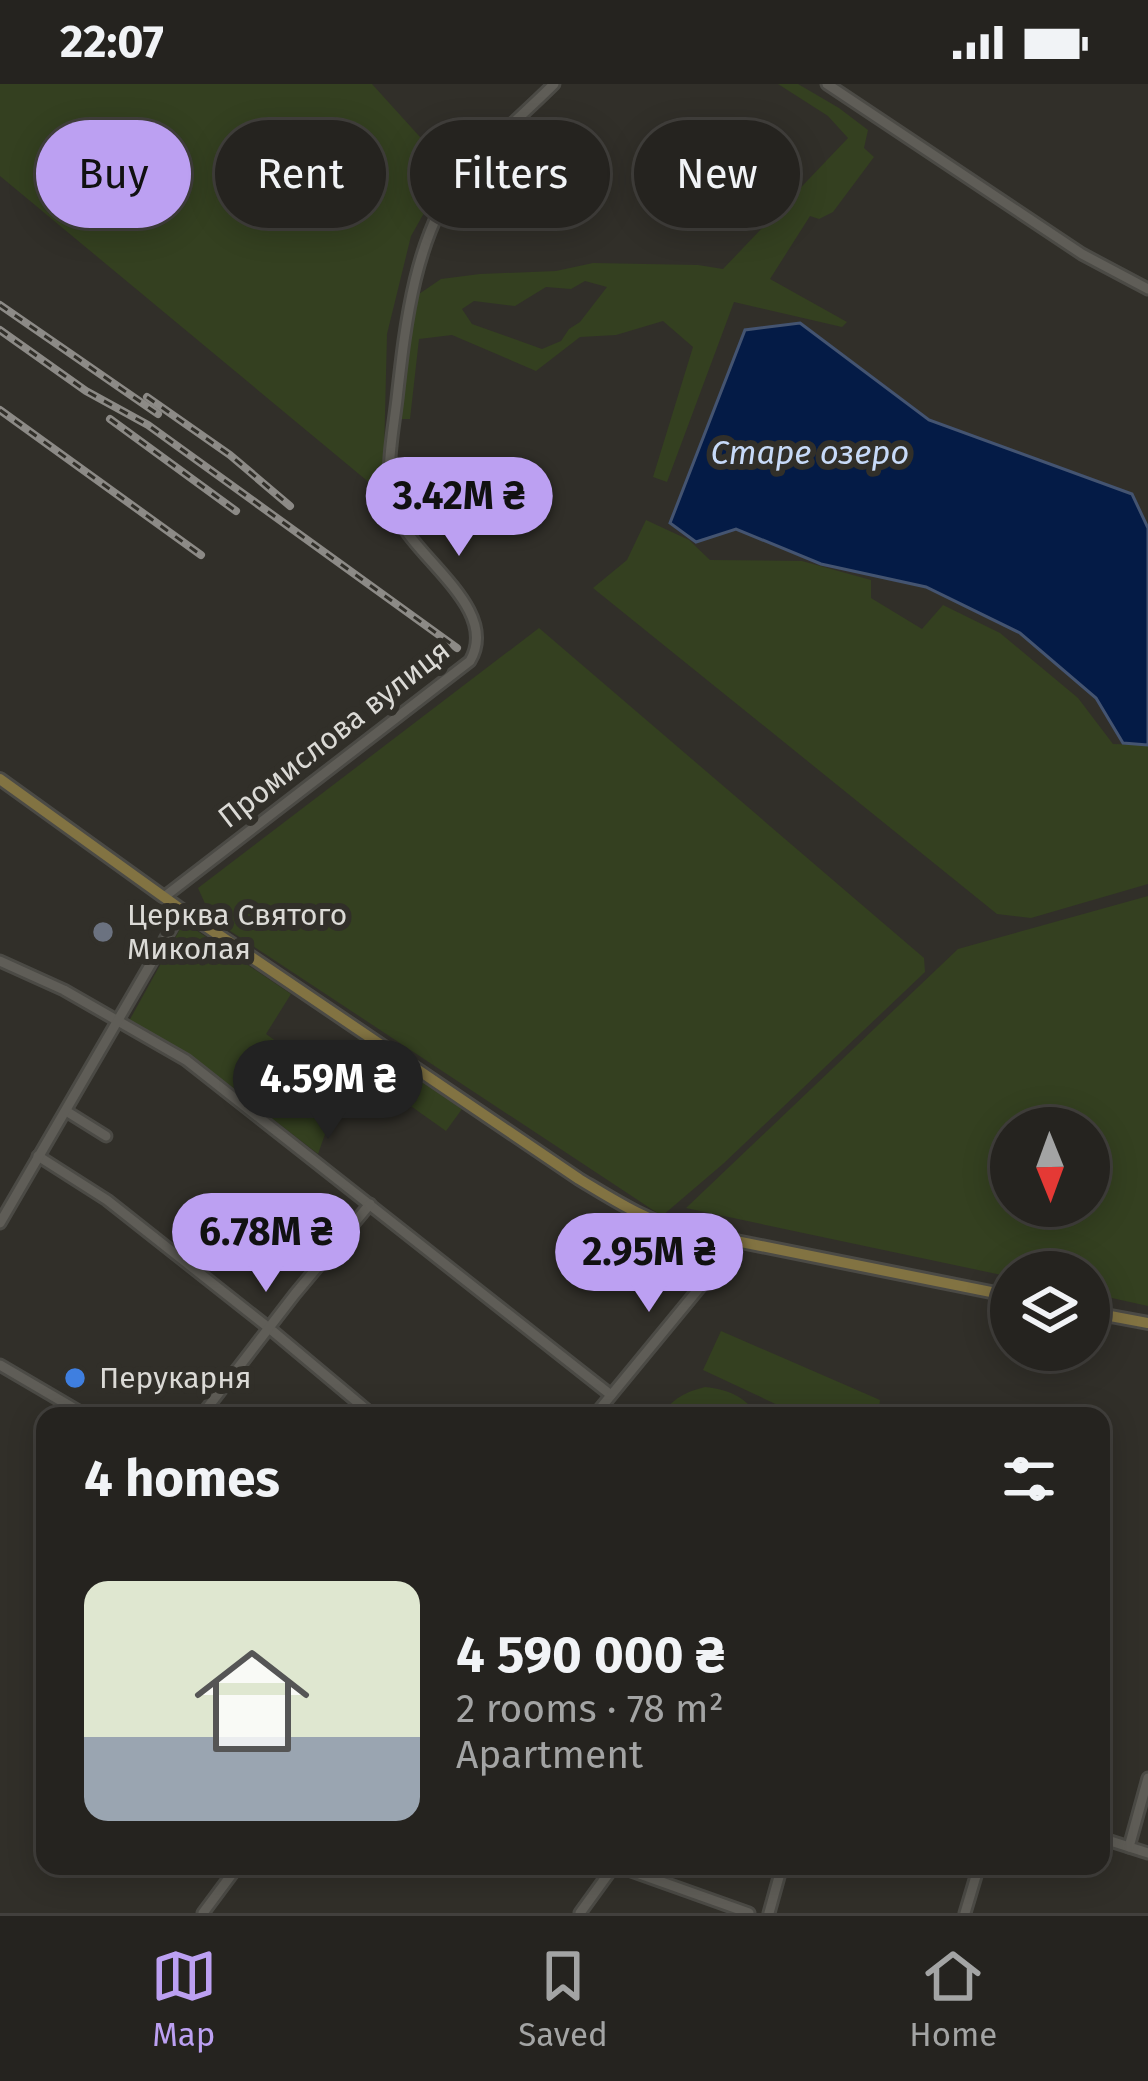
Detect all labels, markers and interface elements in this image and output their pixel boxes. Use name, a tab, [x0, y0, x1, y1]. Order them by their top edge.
text: 22:07	[60, 15, 164, 69]
chip: Buy	[36, 120, 191, 228]
chip: Rent	[215, 120, 386, 228]
chip: Filters	[410, 120, 610, 228]
chip: New	[634, 120, 800, 228]
water label: Старе озеро	[711, 433, 909, 473]
pin: 3.42M ₴	[348, 457, 570, 559]
text: 3.42M ₴	[393, 473, 525, 519]
street label: Промислова вулиця	[211, 632, 457, 836]
place label: Церква Святого Миколая	[127, 897, 347, 967]
marker: Церква Святого Миколая	[90, 919, 116, 945]
pin: 4.59M ₴	[217, 1040, 439, 1142]
text: 4.59M ₴	[260, 1056, 396, 1102]
north arrow	[990, 1107, 1110, 1227]
map controls	[990, 1107, 1110, 1371]
pin: 6.78M ₴	[155, 1193, 377, 1295]
text: 6.78M ₴	[199, 1209, 333, 1255]
pin: 2.95M ₴	[538, 1213, 760, 1315]
text: 2.95M ₴	[582, 1229, 716, 1275]
button: layers	[990, 1251, 1110, 1371]
place label: Перукарня	[99, 1360, 252, 1396]
marker: Перукарня	[62, 1365, 88, 1391]
icon: filters	[996, 1446, 1062, 1512]
text: 4 homes	[84, 1448, 280, 1510]
text: 4 590 000 ₴	[456, 1624, 725, 1686]
icon: home	[180, 1629, 324, 1773]
text: 2 rooms · 78 m²	[456, 1686, 724, 1732]
text: Apartment	[456, 1732, 643, 1778]
tab: Map	[151, 1943, 217, 2055]
tab: Saved	[518, 1943, 608, 2055]
tab: Home	[909, 1943, 997, 2055]

